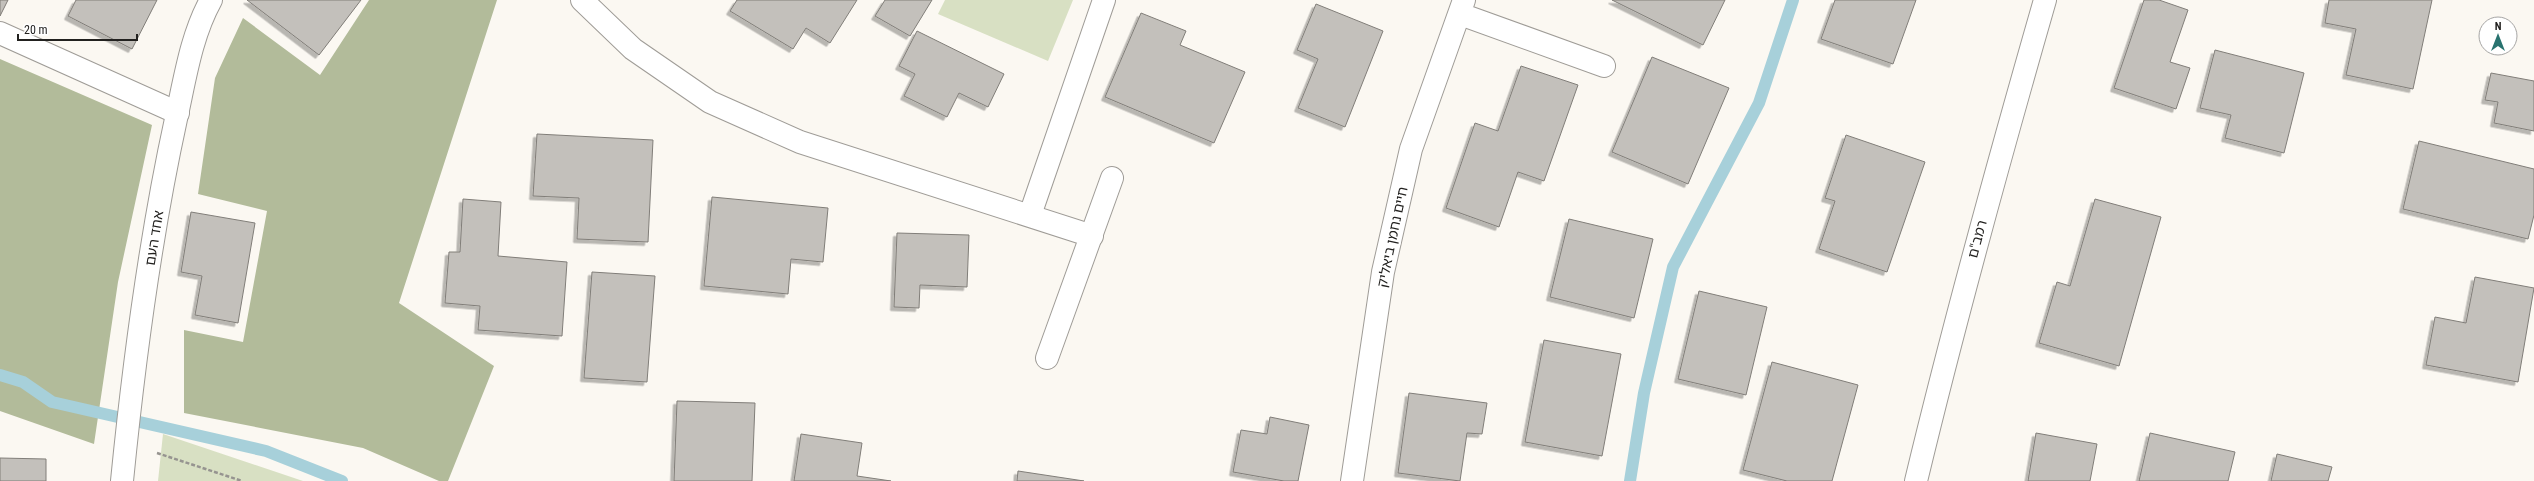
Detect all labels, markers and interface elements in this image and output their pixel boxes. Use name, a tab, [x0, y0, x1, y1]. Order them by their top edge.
scale bar	[18, 16, 137, 42]
north arrow	[2478, 16, 2518, 56]
text: N	[2495, 20, 2502, 33]
text: 20 m	[24, 23, 48, 37]
street label: חיים נחמן ביאליק	[1374, 185, 1410, 289]
street label: אחד העם	[142, 209, 166, 267]
street label: רמב"ם	[1964, 218, 1990, 260]

